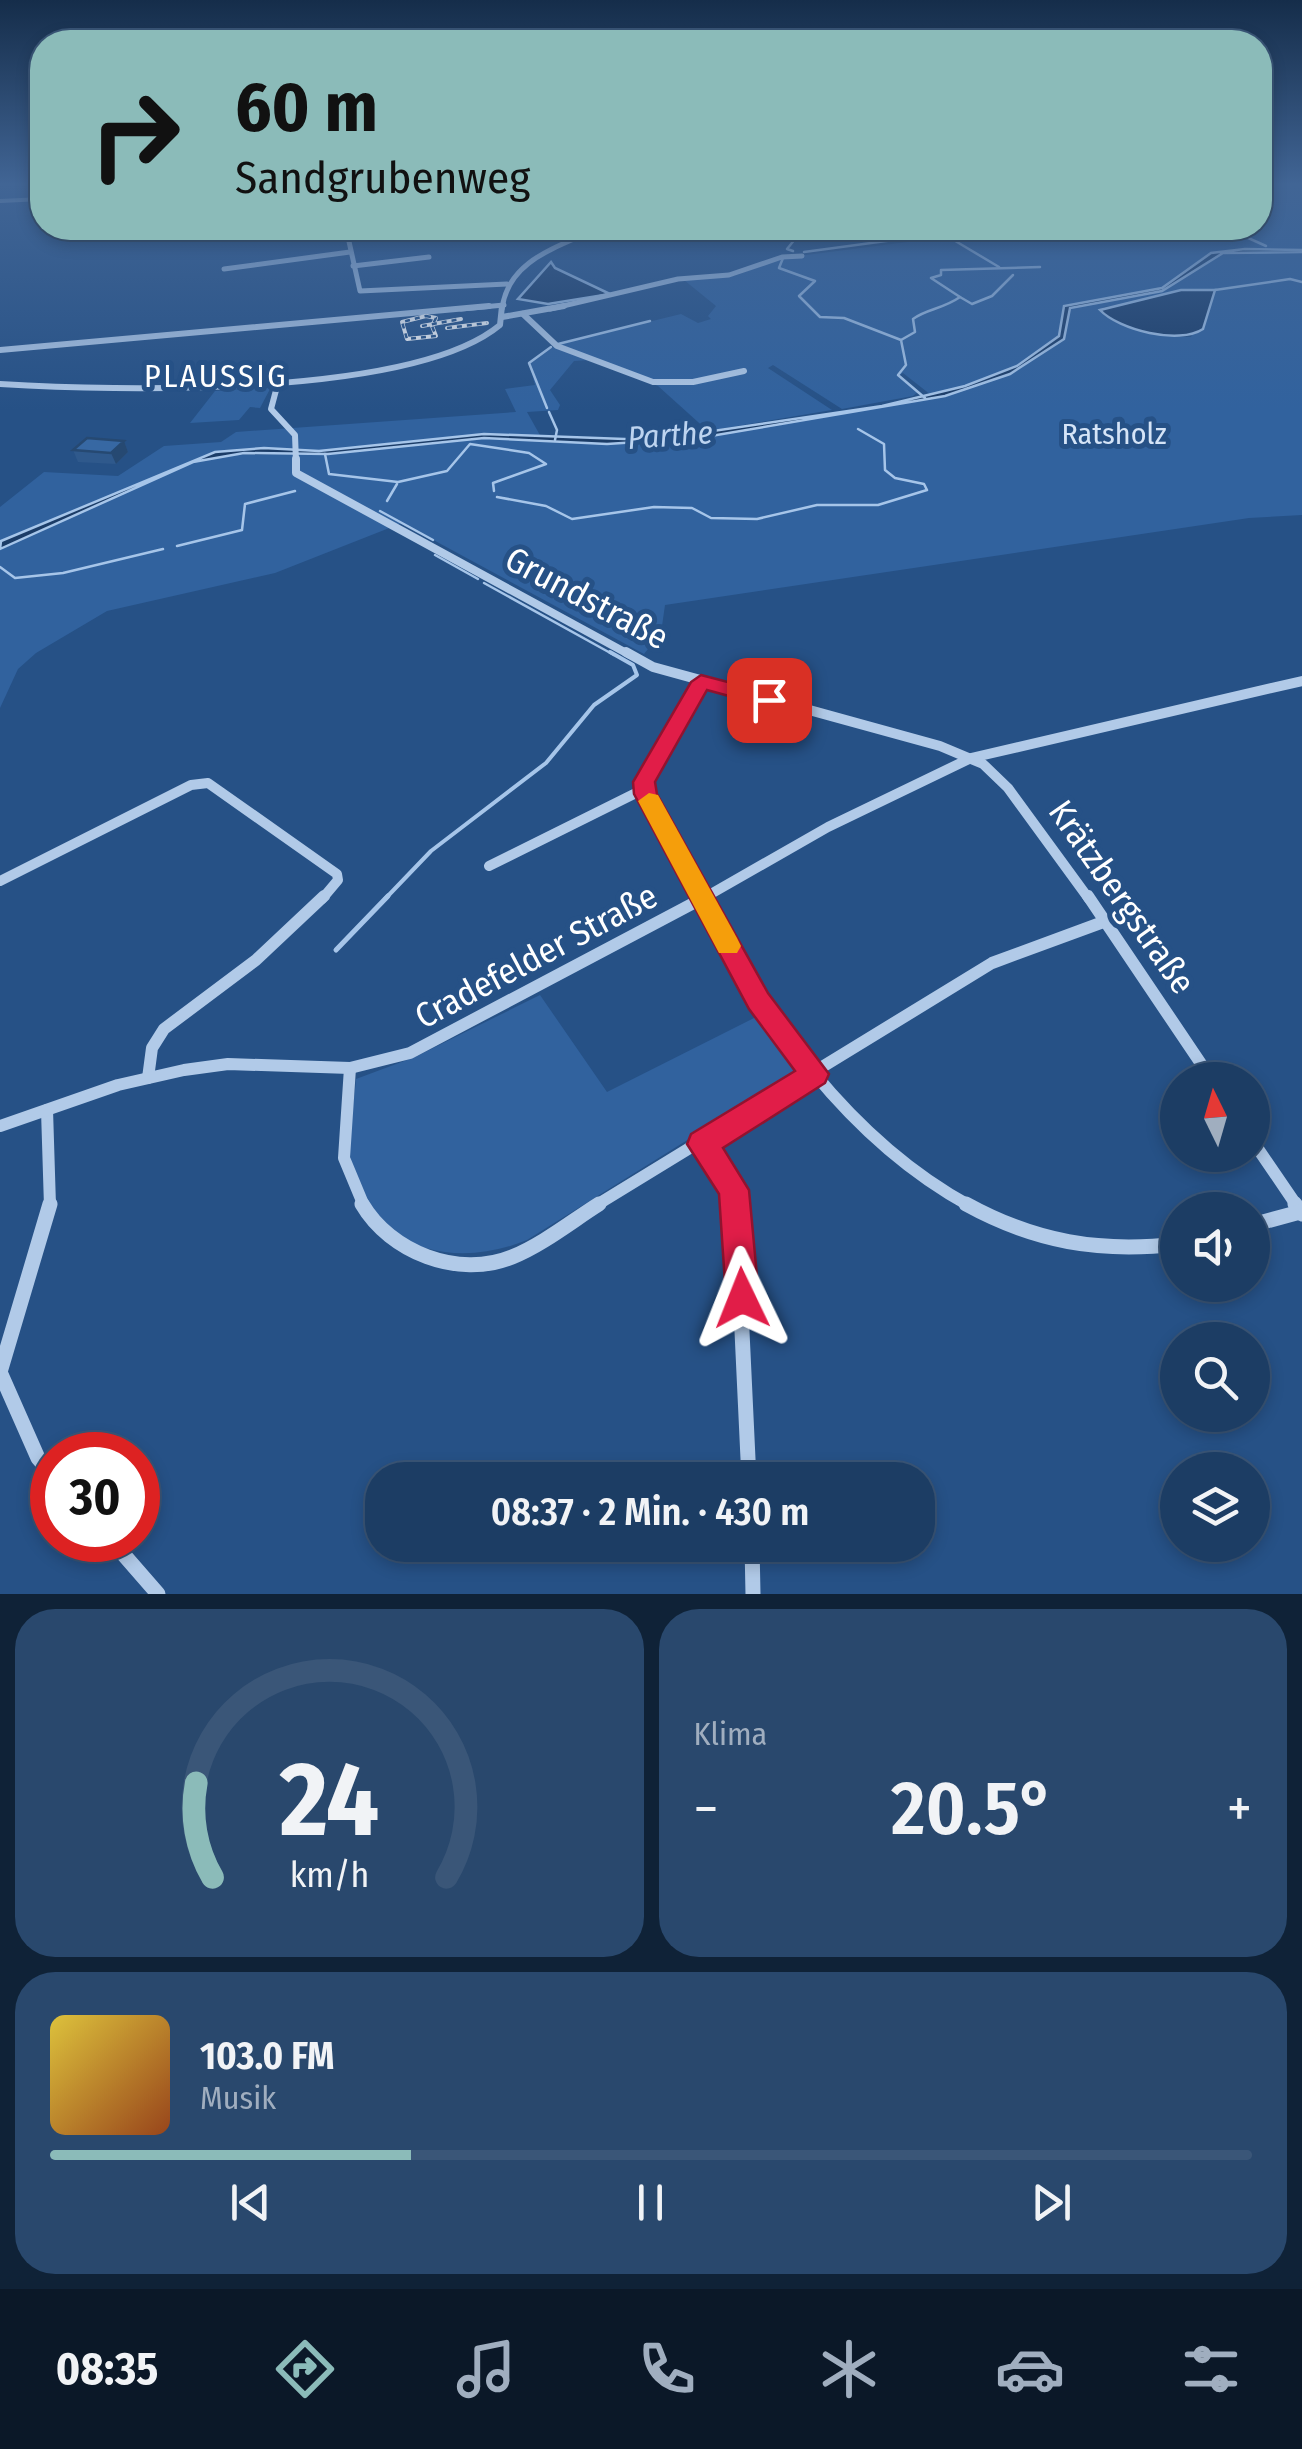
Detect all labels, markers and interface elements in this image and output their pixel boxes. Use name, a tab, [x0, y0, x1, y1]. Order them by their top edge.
text: 60 m	[235, 66, 378, 150]
icon: right	[70, 70, 200, 200]
text: Sandgrubenweg	[235, 151, 530, 205]
district label: PLAUSSIG	[144, 357, 288, 395]
water label: Parthe	[626, 413, 714, 457]
park label: Ratsholz	[1061, 416, 1167, 452]
street label: Grundstraße	[498, 538, 676, 658]
pin	[727, 658, 812, 743]
icon: arrive	[742, 673, 797, 728]
street label: Krätzbergstraße	[1040, 792, 1204, 1002]
street label: Cradefelder Straße	[408, 875, 664, 1037]
north arrow	[1160, 1062, 1270, 1172]
map controls	[1160, 1062, 1270, 1562]
button: sound	[1160, 1192, 1270, 1302]
position arrow	[690, 1246, 794, 1350]
button: search	[1160, 1322, 1270, 1432]
speed limit sign: 30	[30, 1432, 160, 1562]
button: layers	[1160, 1452, 1270, 1562]
text: 08:37 · 2 Min. · 430 m	[491, 1489, 809, 1535]
text: Klima	[694, 1715, 767, 1753]
text: 24	[278, 1738, 379, 1863]
text: 20.5°	[891, 1764, 1054, 1854]
text: −	[694, 1776, 718, 1842]
text: +	[1227, 1776, 1252, 1842]
text: km/h	[289, 1854, 369, 1896]
text: 103.0 FM	[200, 2033, 334, 2079]
text: Musik	[200, 2079, 276, 2117]
icon: previous	[223, 2175, 278, 2230]
icon: pause	[623, 2175, 678, 2230]
icon: next	[1024, 2175, 1079, 2230]
icon: directions	[270, 2334, 340, 2404]
icon: music	[451, 2334, 521, 2404]
icon: phone	[632, 2334, 702, 2404]
icon: climate	[814, 2334, 884, 2404]
icon: car	[995, 2334, 1065, 2404]
icon: filters	[1176, 2334, 1246, 2404]
text: 08:35	[56, 2342, 158, 2396]

